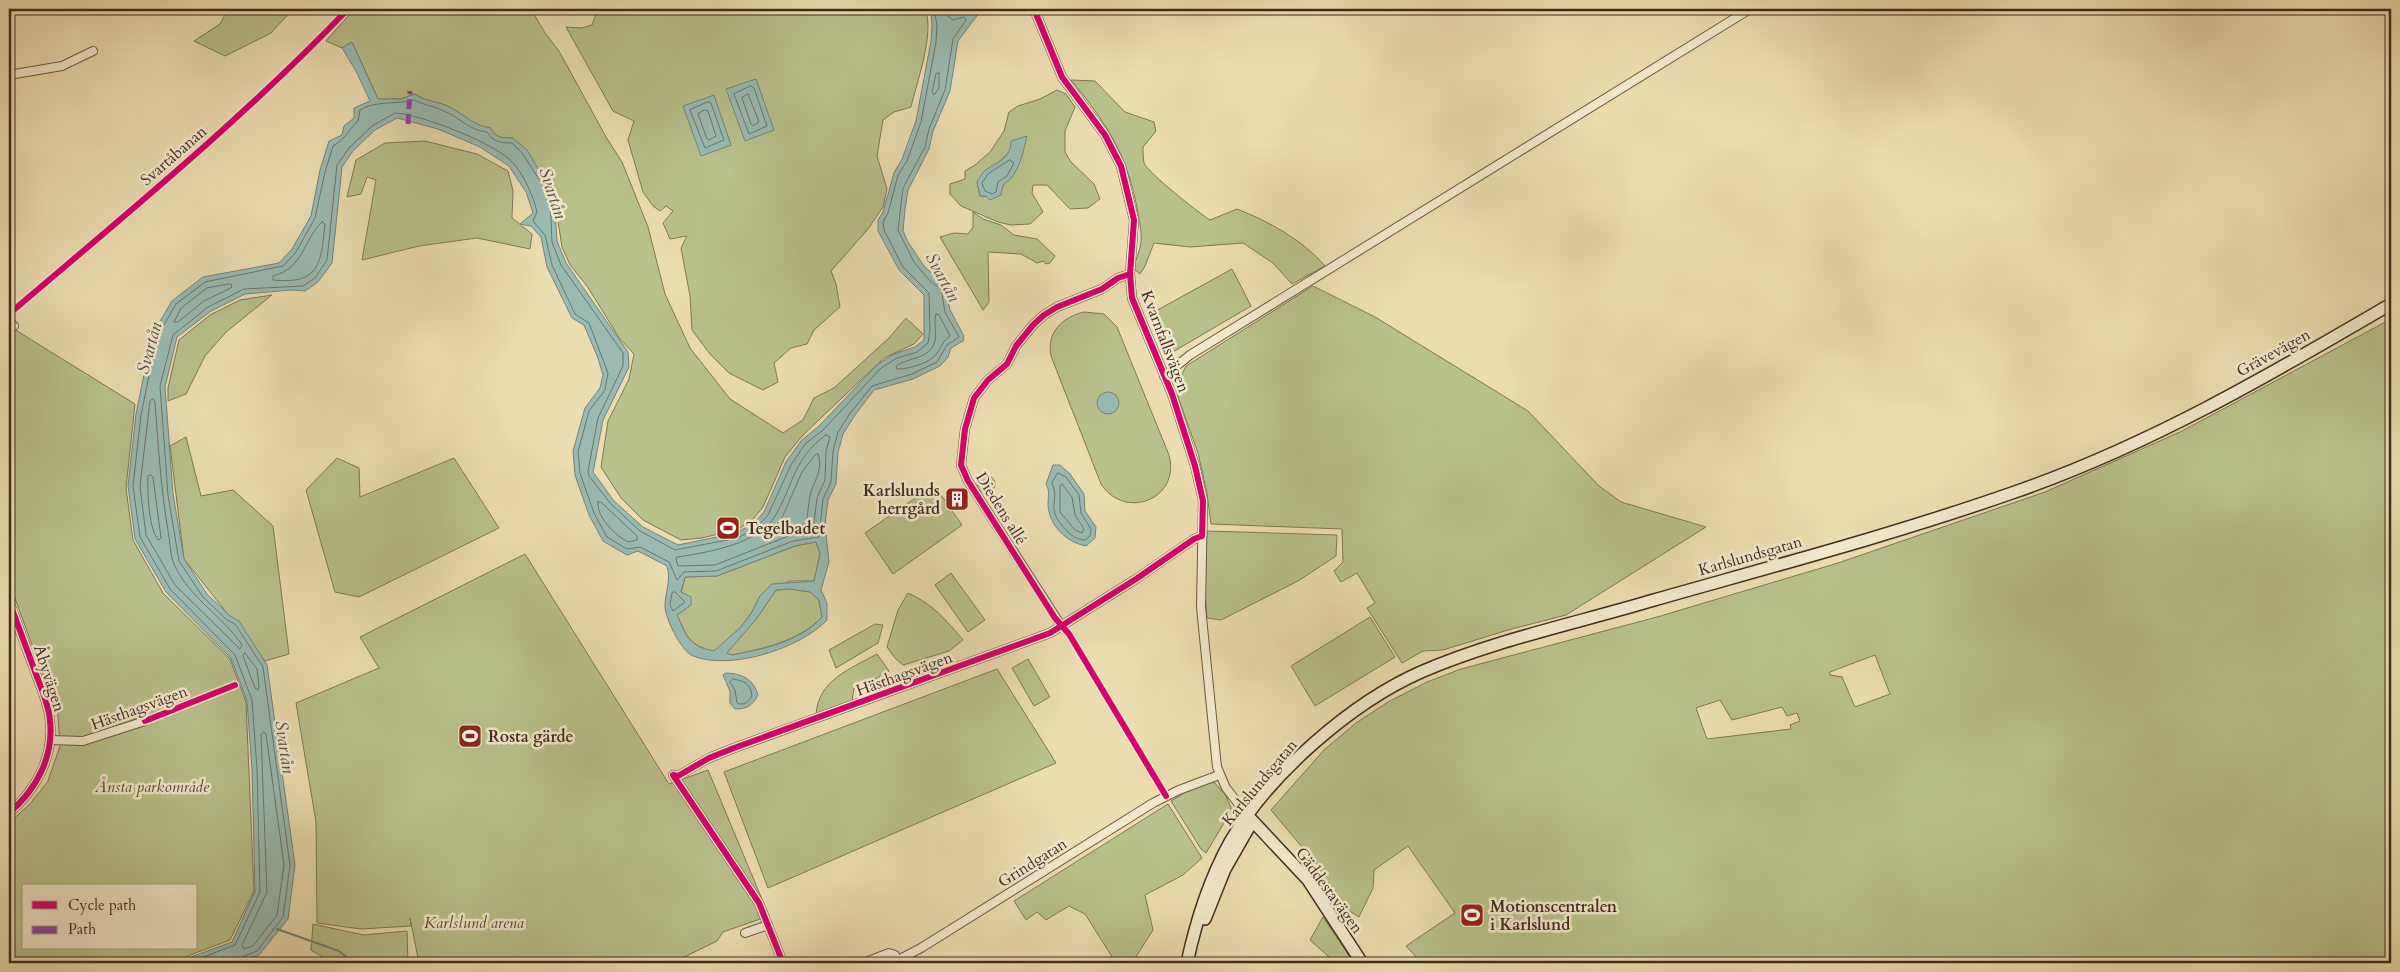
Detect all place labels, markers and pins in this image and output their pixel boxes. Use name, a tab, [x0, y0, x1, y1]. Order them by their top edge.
place label: Karlslunds herrgård	[863, 480, 940, 520]
building icon: Karlslunds herrgård	[944, 486, 970, 512]
sports icon: Tegelbadet	[715, 515, 741, 541]
place label: Tegelbadet	[746, 518, 825, 540]
sports icon: Rosta gärde	[457, 723, 483, 749]
place label: Rosta gärde	[488, 726, 574, 748]
place label: Motionscentralen i Karlslund	[1490, 896, 1618, 936]
sports icon: Motionscentralen i Karlslund	[1459, 902, 1485, 928]

